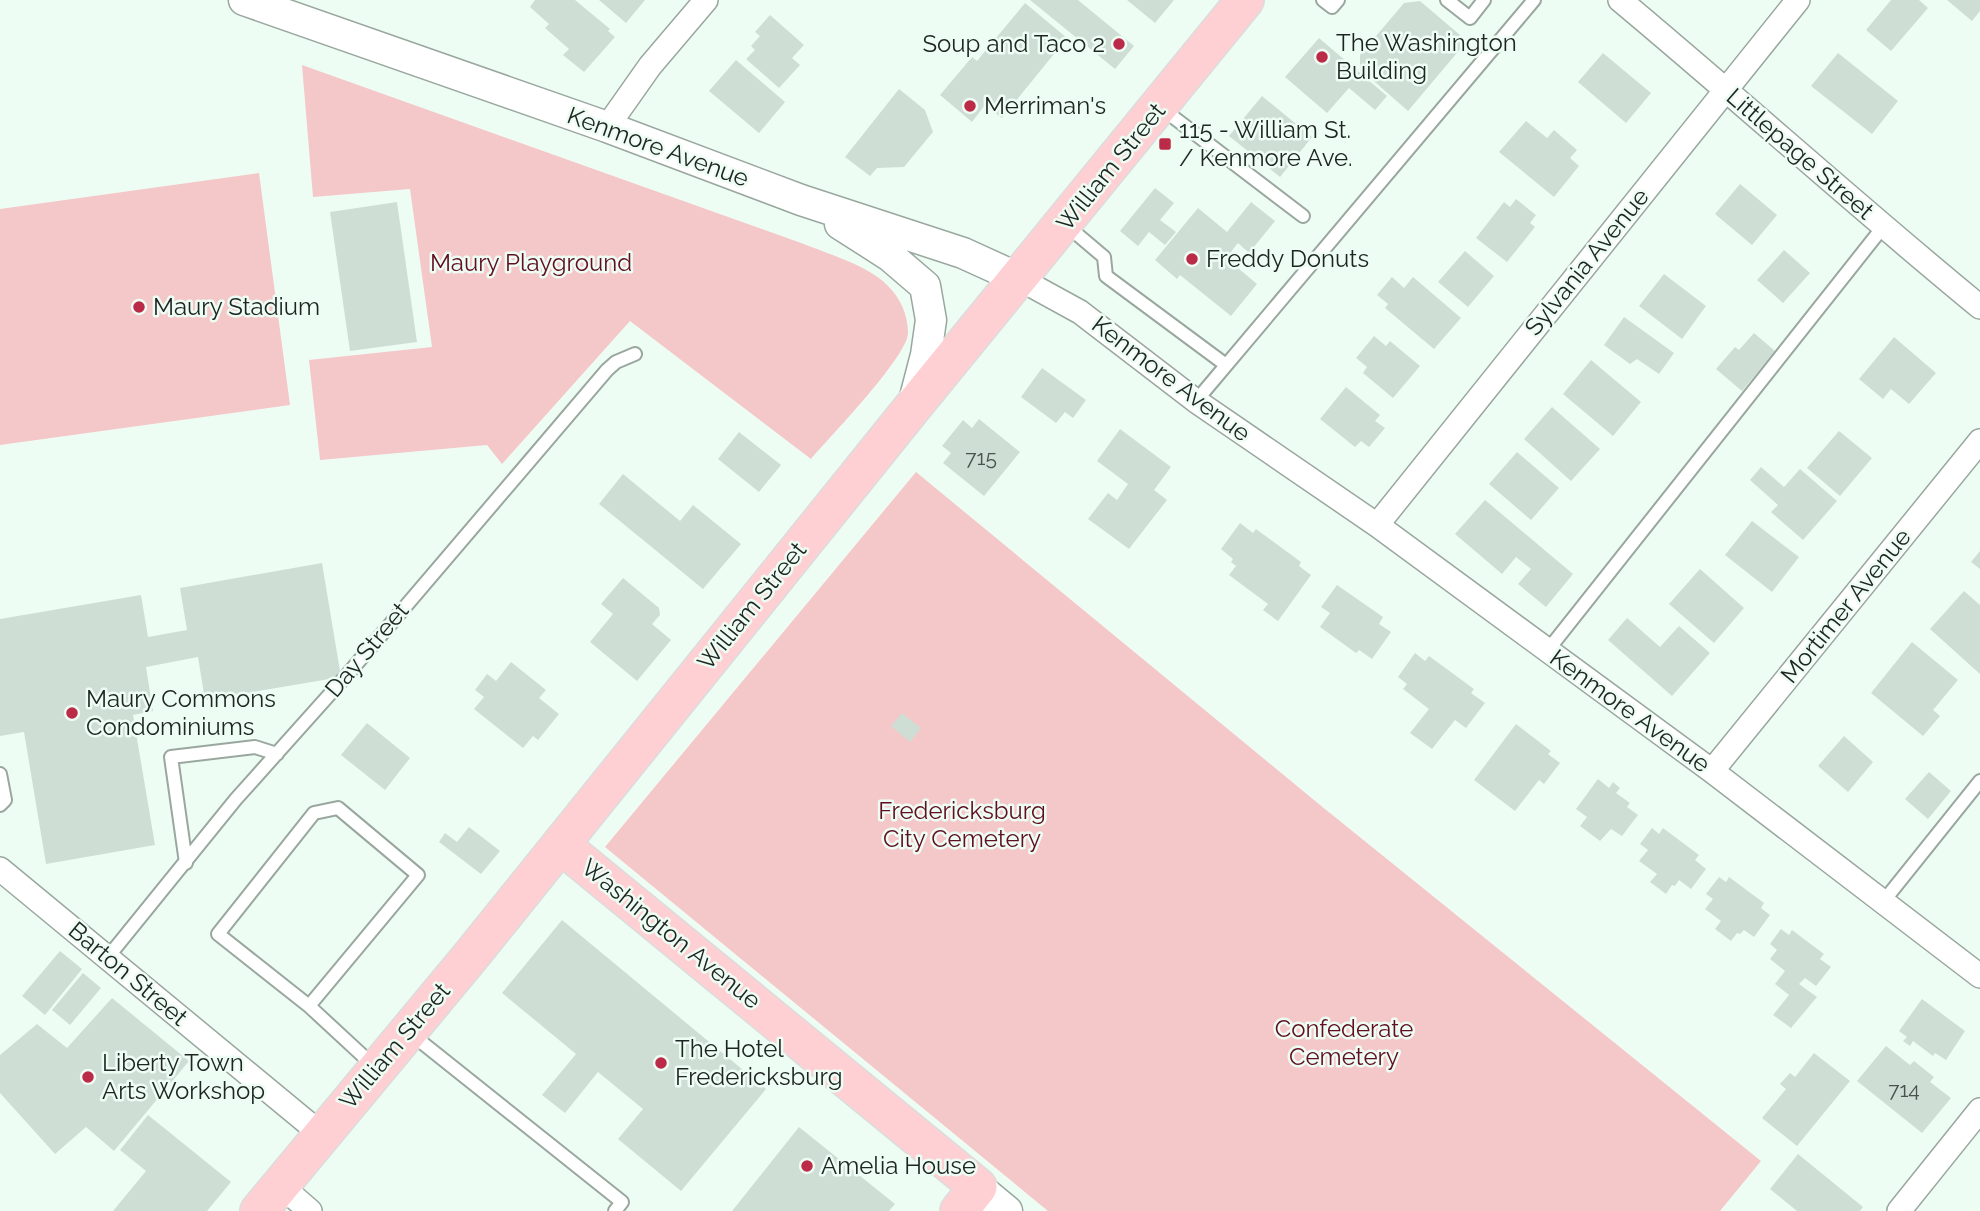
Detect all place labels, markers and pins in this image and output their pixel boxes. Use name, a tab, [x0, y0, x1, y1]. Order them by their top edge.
place label: The Washington Building	[1336, 28, 1517, 85]
place label: Soup and Taco 2	[922, 29, 1105, 58]
marker: Soup and Taco 2	[1111, 36, 1127, 52]
marker: The Washington Building	[1314, 49, 1330, 65]
place label: Merriman's	[984, 91, 1106, 120]
marker: Merriman's	[962, 98, 978, 114]
place label: 115 - William St. / Kenmore Ave.	[1179, 115, 1353, 172]
marker: 115 - William St. / Kenmore Ave.	[1157, 136, 1173, 152]
place label: Freddy Donuts	[1206, 244, 1369, 273]
marker: Freddy Donuts	[1184, 251, 1200, 267]
place label: Maury Stadium	[153, 292, 320, 321]
marker: Maury Stadium	[131, 299, 147, 315]
place label: Maury Commons Condominiums	[86, 684, 276, 741]
marker: Maury Commons Condominiums	[64, 705, 80, 721]
place label: The Hotel Fredericksburg	[675, 1034, 843, 1091]
place label: Liberty Town Arts Workshop	[102, 1048, 265, 1105]
marker: The Hotel Fredericksburg	[653, 1055, 669, 1071]
marker: Liberty Town Arts Workshop	[80, 1069, 96, 1085]
place label: Amelia House	[821, 1151, 976, 1180]
marker: Amelia House	[799, 1158, 815, 1174]

